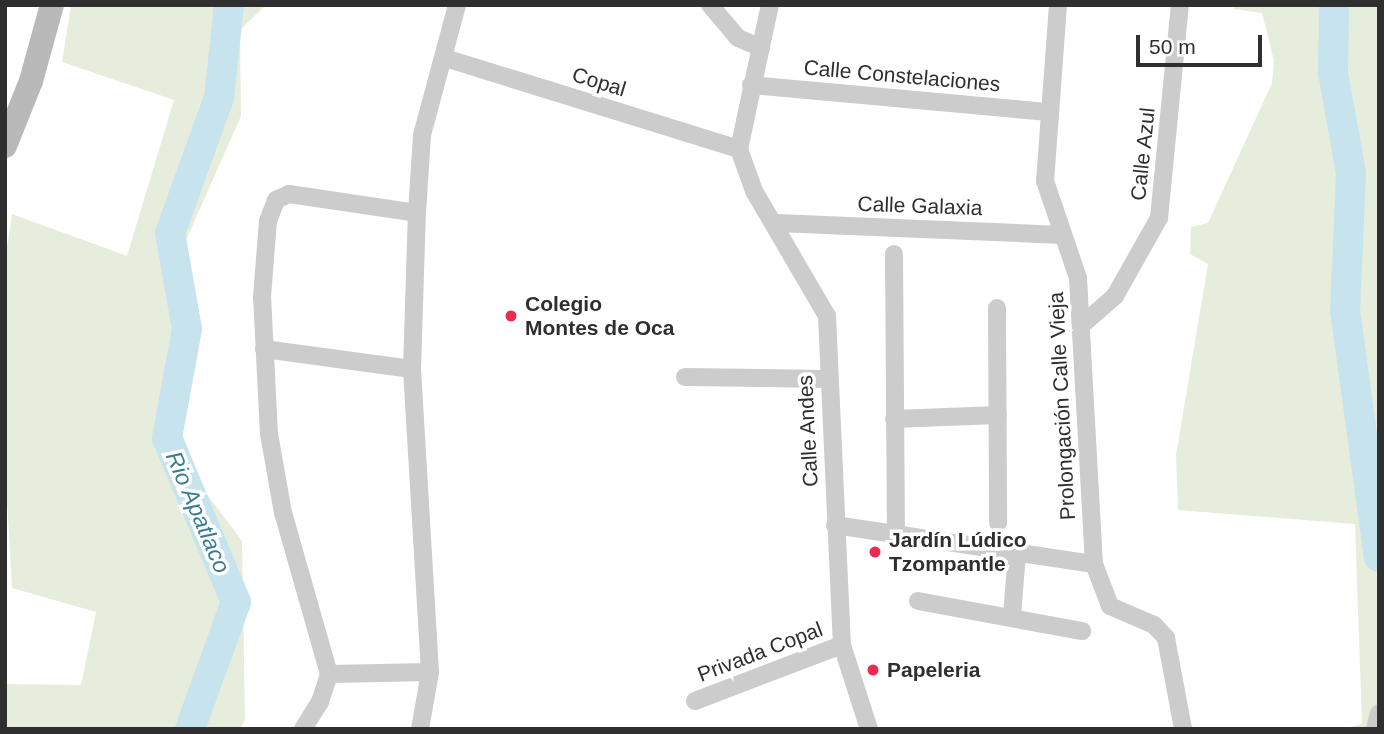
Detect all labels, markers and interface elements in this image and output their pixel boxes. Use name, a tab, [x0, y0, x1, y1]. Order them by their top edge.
scale bar	[1139, 21, 1265, 65]
text: 50 m	[1149, 35, 1196, 58]
street label: Calle Constelaciones	[803, 55, 1001, 97]
street label: Copal	[569, 62, 629, 102]
street label: Calle Azul	[1126, 106, 1160, 202]
street label: Calle Galaxia	[857, 191, 983, 221]
place label: Colegio Montes de Oca	[525, 291, 674, 341]
street label: Prolongación Calle Vieja	[1043, 291, 1081, 521]
marker: Colegio Montes de Oca	[503, 308, 519, 324]
street label: Calle Andes	[792, 374, 824, 488]
water label: Rio Apatlaco	[160, 447, 236, 577]
place label: Jardín Lúdico Tzompantle	[889, 527, 1027, 577]
marker: Jardín Lúdico Tzompantle	[867, 544, 883, 560]
street label: Privada Copal	[694, 617, 826, 687]
place label: Papeleria	[887, 657, 980, 683]
marker: Papeleria	[865, 662, 881, 678]

